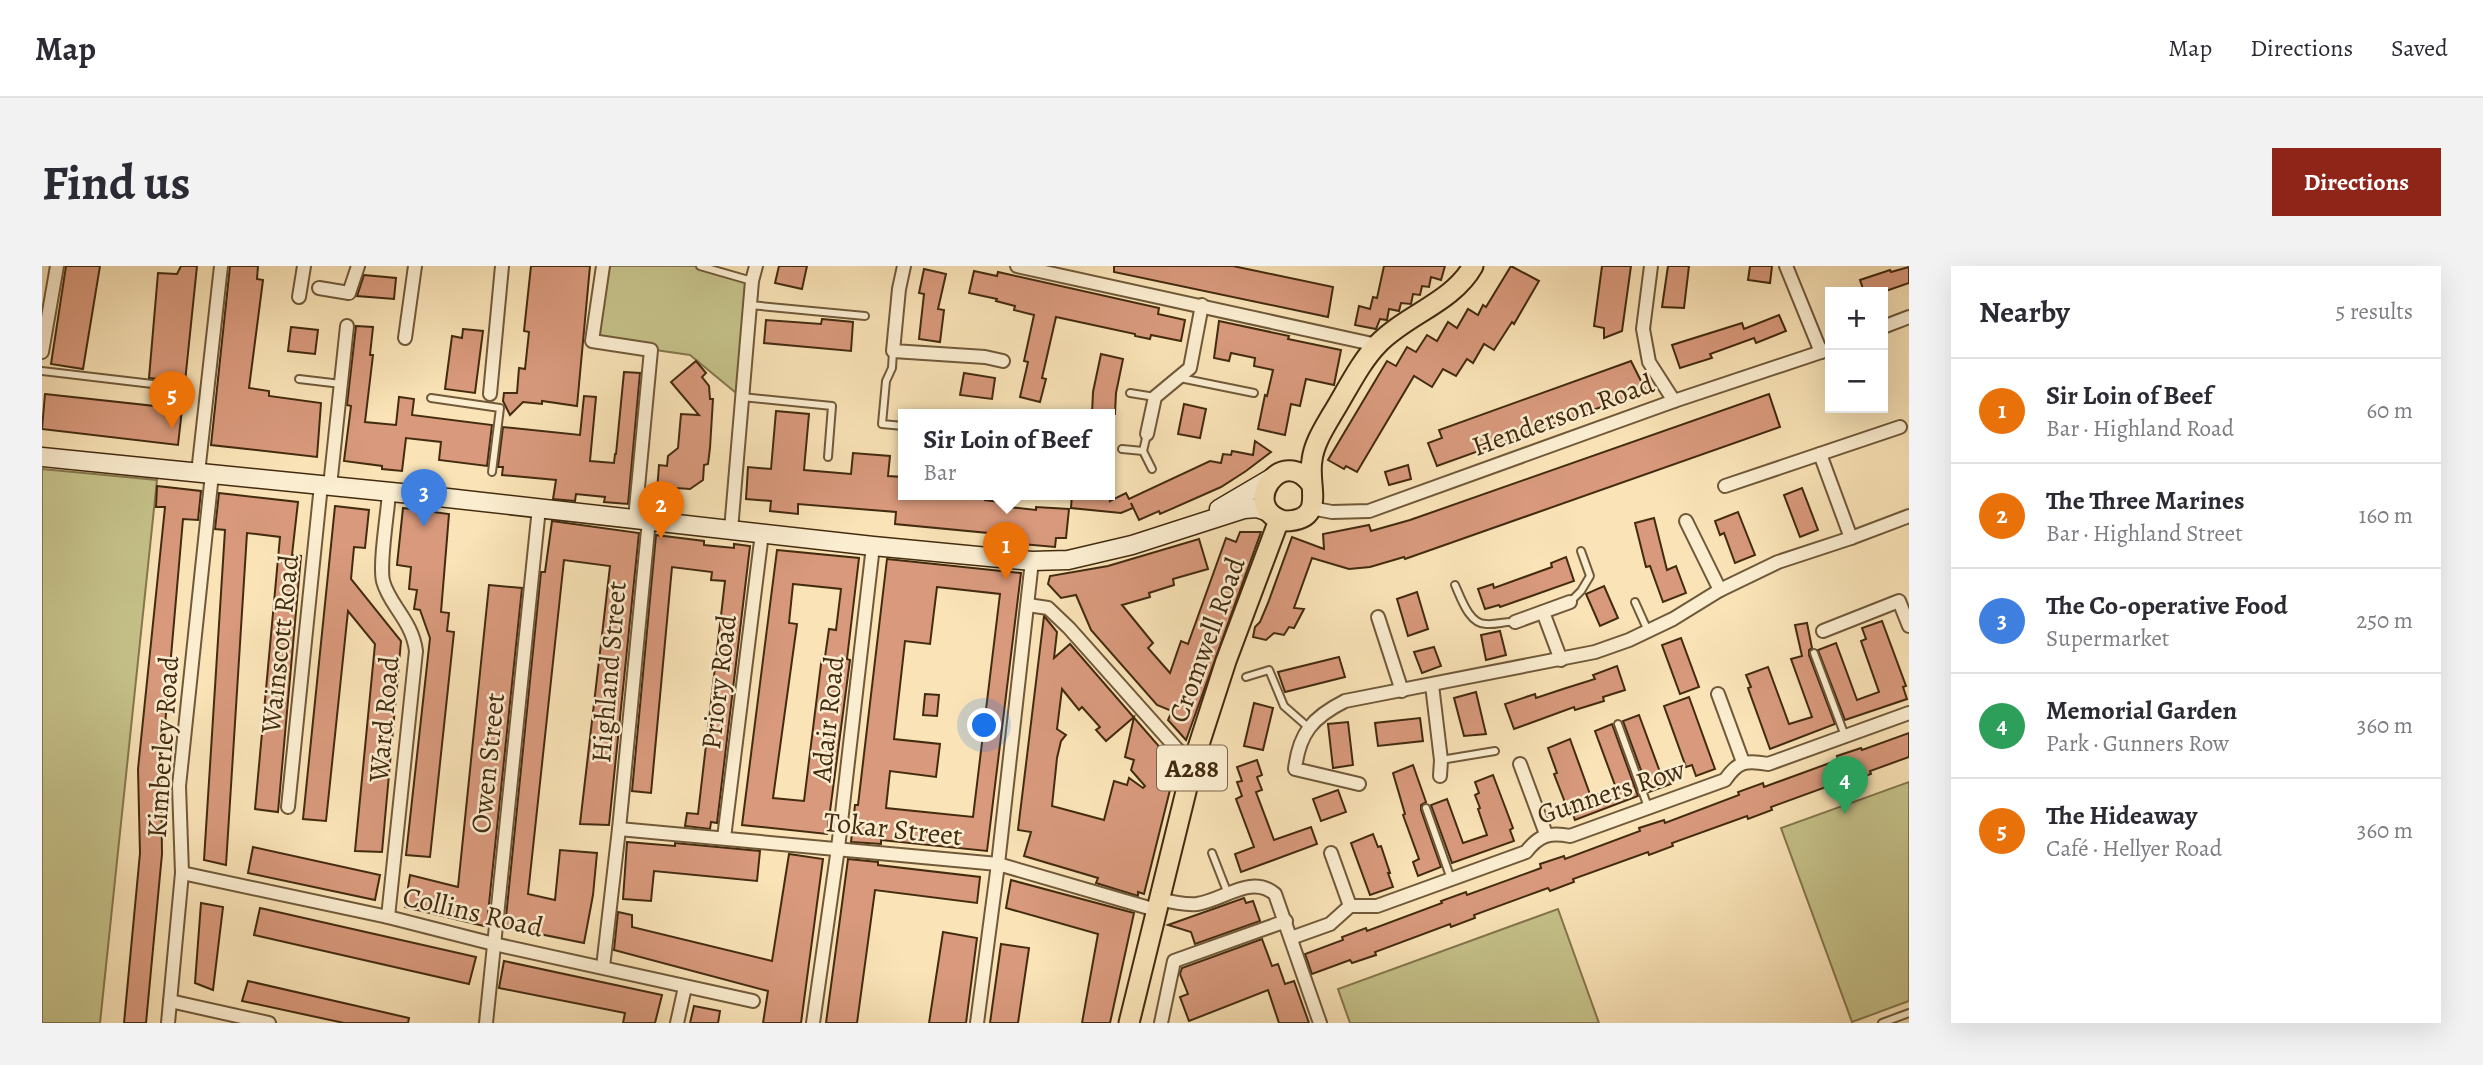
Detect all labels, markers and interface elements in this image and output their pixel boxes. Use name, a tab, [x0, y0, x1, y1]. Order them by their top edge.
text: Map	[35, 26, 96, 71]
text: Map	[2168, 32, 2212, 64]
text: Directions	[2250, 32, 2353, 64]
text: Saved	[2391, 32, 2448, 64]
button: Directions	[2272, 148, 2441, 216]
text: Find us	[42, 149, 190, 216]
map controls	[1825, 287, 1888, 413]
button: +	[1825, 287, 1888, 350]
text: Nearby	[1979, 292, 2070, 332]
text: 5 results	[2336, 296, 2413, 327]
button: −	[1825, 350, 1888, 413]
street label: Henderson Road	[1467, 364, 1660, 466]
pin: 5	[149, 371, 195, 429]
text: Sir Loin of Beef	[2046, 378, 2212, 413]
text: 1	[1998, 395, 2006, 426]
text: 60 m	[2366, 395, 2413, 426]
popup	[898, 409, 1115, 500]
text: Bar · Highland Road	[2046, 413, 2234, 444]
text: Sir Loin of Beef	[923, 422, 1090, 457]
text: Bar	[923, 457, 957, 488]
pin: 3	[401, 469, 447, 527]
pin: 2	[638, 481, 684, 539]
text: The Three Marines	[2046, 483, 2245, 518]
text: 2	[1996, 500, 2008, 531]
text: 160 m	[2359, 500, 2413, 531]
text: Bar · Highland Street	[2046, 518, 2243, 549]
pin: 1	[983, 522, 1029, 580]
street label: Cromwell Road	[1159, 551, 1255, 728]
street label: Wainscott Road	[252, 552, 308, 736]
street label: Highland Street	[582, 580, 636, 764]
text: The Co-operative Food	[2046, 588, 2288, 623]
text: 3	[1997, 605, 2007, 636]
text: 250 m	[2356, 605, 2413, 636]
street label: Priory Road	[692, 612, 746, 751]
text: Supermarket	[2046, 623, 2169, 654]
street label: Adair Road	[802, 653, 854, 785]
street label: Kimberley Road	[138, 654, 188, 839]
street label: Ward Road	[359, 654, 409, 785]
street label: Owen Street	[462, 691, 514, 835]
text: Memorial Garden	[2046, 693, 2237, 728]
your location	[967, 708, 1001, 742]
text: 4	[1997, 710, 2007, 741]
text: 360 m	[2357, 710, 2413, 741]
text: Park · Gunners Row	[2046, 728, 2229, 759]
road number: A288	[1157, 746, 1227, 790]
street label: Gunners Row	[1532, 750, 1690, 834]
pin: 4	[1822, 756, 1868, 814]
text: The Hideaway	[2046, 798, 2197, 833]
street label: Tokar Street	[822, 803, 964, 855]
text: 5	[1997, 815, 2007, 846]
text: 360 m	[2357, 815, 2413, 846]
text: Café · Hellyer Road	[2046, 833, 2222, 864]
street label: Collins Road	[399, 877, 548, 947]

